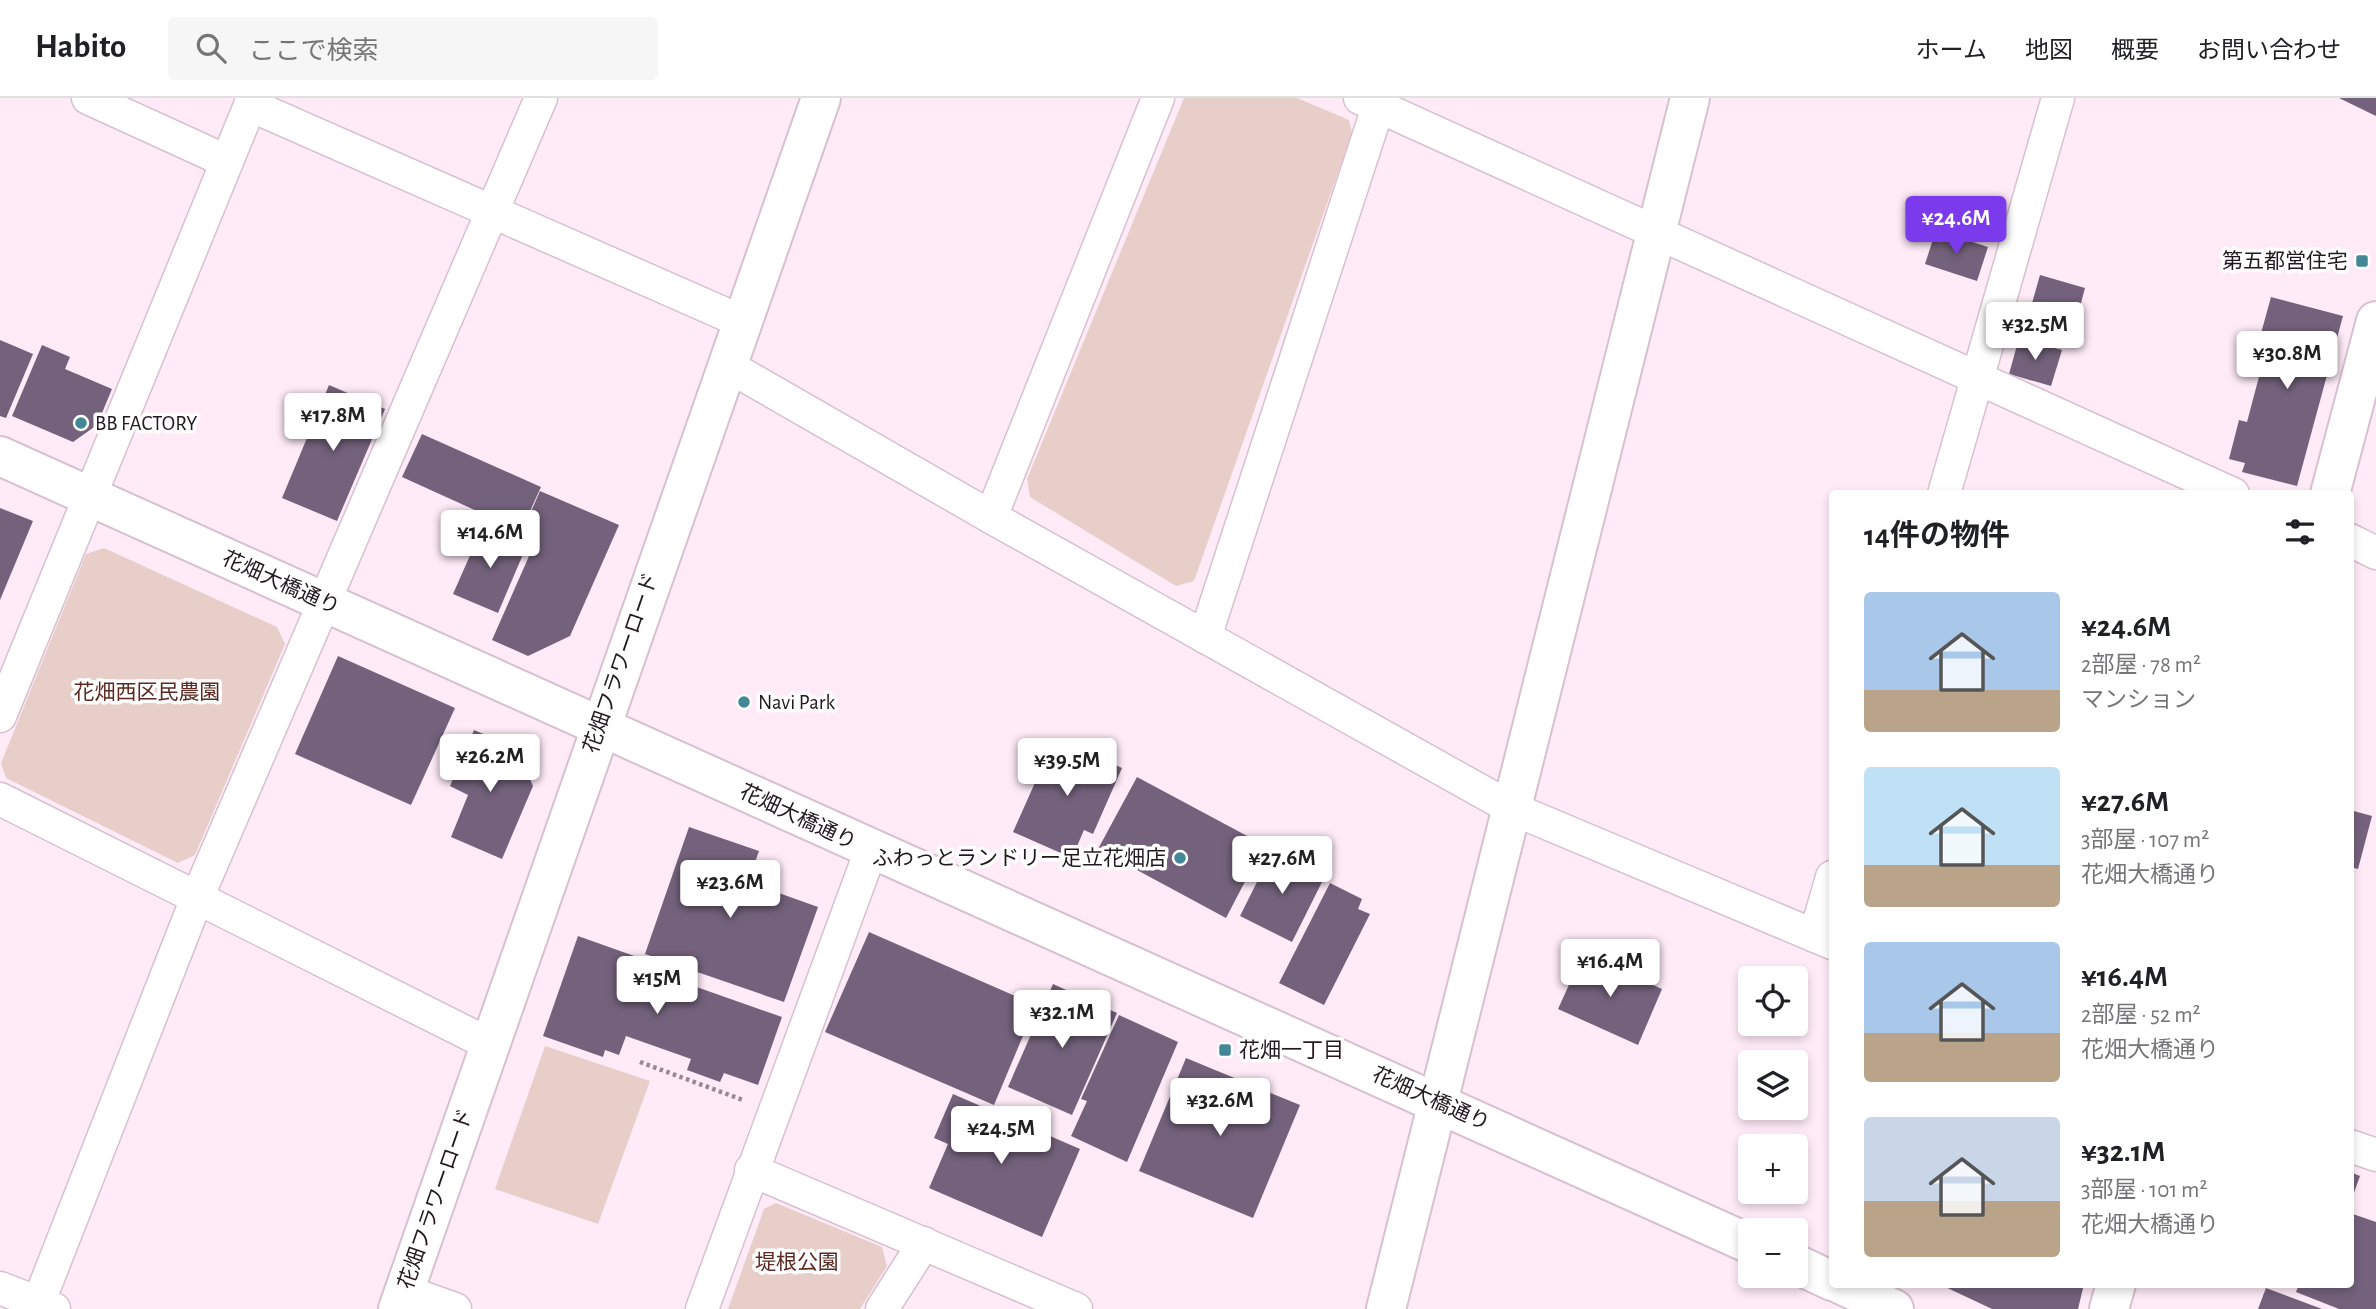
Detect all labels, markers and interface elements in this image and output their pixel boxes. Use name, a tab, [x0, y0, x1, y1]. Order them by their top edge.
search box	[168, 17, 658, 80]
icon: search	[192, 29, 230, 67]
text: Habito	[35, 31, 126, 64]
text: ここで検索	[248, 38, 378, 64]
text: ホーム	[1916, 39, 1987, 63]
text: 地図	[2025, 39, 2073, 63]
text: 概要	[2111, 39, 2159, 63]
text: お問い合わせ	[2197, 39, 2341, 63]
pin: ¥24.6M	[1899, 197, 2013, 256]
text: ¥24.6M	[1921, 207, 1991, 230]
place label: 第五都営住宅	[2222, 250, 2348, 272]
marker: 第五都営住宅	[2354, 253, 2370, 269]
pin: ¥32.5M	[1978, 302, 2092, 362]
text: ¥32.5M	[2002, 313, 2068, 336]
pin: ¥30.8M	[2230, 331, 2344, 391]
text: ¥30.8M	[2253, 342, 2321, 365]
pin: ¥17.8M	[276, 394, 390, 453]
text: ¥17.8M	[300, 404, 366, 427]
place label: BB FACTORY	[95, 413, 197, 434]
marker: BB FACTORY	[73, 415, 89, 431]
pin: ¥14.6M	[433, 510, 547, 570]
icon: filters	[2281, 513, 2319, 551]
text: ¥14.6M	[457, 521, 523, 544]
text: 14件の物件	[1864, 521, 2010, 551]
street label: 花畑大橋通り	[219, 547, 343, 618]
street label: 花畑フラワーロード	[579, 570, 662, 756]
text: ¥24.6M	[2081, 612, 2171, 642]
icon: home	[1920, 620, 2004, 704]
text: 2部屋 · 78 m²	[2081, 654, 2201, 677]
park label: 花畑西区民農園	[74, 681, 221, 703]
text: マンション	[2081, 689, 2196, 712]
place label: Navi Park	[758, 692, 835, 713]
marker: Navi Park	[736, 694, 752, 710]
pin: ¥26.2M	[433, 734, 547, 794]
pin: ¥39.5M	[1010, 738, 1124, 798]
text: ¥26.2M	[456, 745, 524, 768]
text: ¥39.5M	[1034, 749, 1100, 772]
street label: 花畑大橋通り	[736, 780, 860, 853]
text: ¥27.6M	[2081, 787, 2169, 817]
icon: home	[1920, 795, 2004, 879]
text: 3部屋 · 107 m²	[2081, 829, 2209, 852]
pin: ¥27.6M	[1225, 836, 1339, 896]
place label: ふわっとランドリー足立花畑店	[872, 847, 1166, 869]
text: ¥27.6M	[1248, 847, 1316, 870]
marker: ふわっとランドリー足立花畑店	[1172, 850, 1188, 866]
pin: ¥23.6M	[673, 860, 787, 920]
text: 花畑大橋通り	[2081, 864, 2219, 887]
text: ¥23.6M	[696, 871, 764, 894]
pin: ¥16.4M	[1553, 940, 1667, 999]
text: ¥16.4M	[1577, 950, 1643, 973]
pin: ¥15M	[616, 956, 698, 1016]
text: ¥16.4M	[2081, 962, 2168, 992]
map controls	[1738, 966, 1808, 1288]
button: locate	[1738, 966, 1808, 1036]
text: ¥15M	[633, 967, 681, 990]
icon: home	[1920, 970, 2004, 1054]
pin: ¥32.1M	[1005, 990, 1119, 1050]
text: ¥32.1M	[1030, 1001, 1094, 1024]
text: 2部屋 · 52 m²	[2081, 1004, 2201, 1027]
place label: 花畑一丁目	[1239, 1039, 1344, 1061]
text: 花畑大橋通り	[2081, 1039, 2219, 1062]
marker: 花畑一丁目	[1217, 1042, 1233, 1058]
button: layers	[1738, 1050, 1808, 1120]
street label: 花畑大橋通り	[1369, 1063, 1493, 1134]
pin: ¥32.6M	[1163, 1079, 1277, 1138]
text: ¥32.6M	[1186, 1089, 1254, 1112]
street label: 花畑フラワーロード	[394, 1106, 477, 1292]
pin: ¥24.5M	[944, 1107, 1058, 1166]
text: ¥24.5M	[967, 1117, 1035, 1140]
button: +	[1738, 1134, 1808, 1204]
text: ¥32.1M	[2081, 1137, 2165, 1167]
icon: home	[1920, 1145, 2004, 1229]
text: 3部屋 · 101 m²	[2081, 1179, 2208, 1202]
text: 花畑大橋通り	[2081, 1214, 2219, 1237]
button: −	[1738, 1218, 1808, 1288]
park label: 堤根公園	[755, 1251, 839, 1273]

